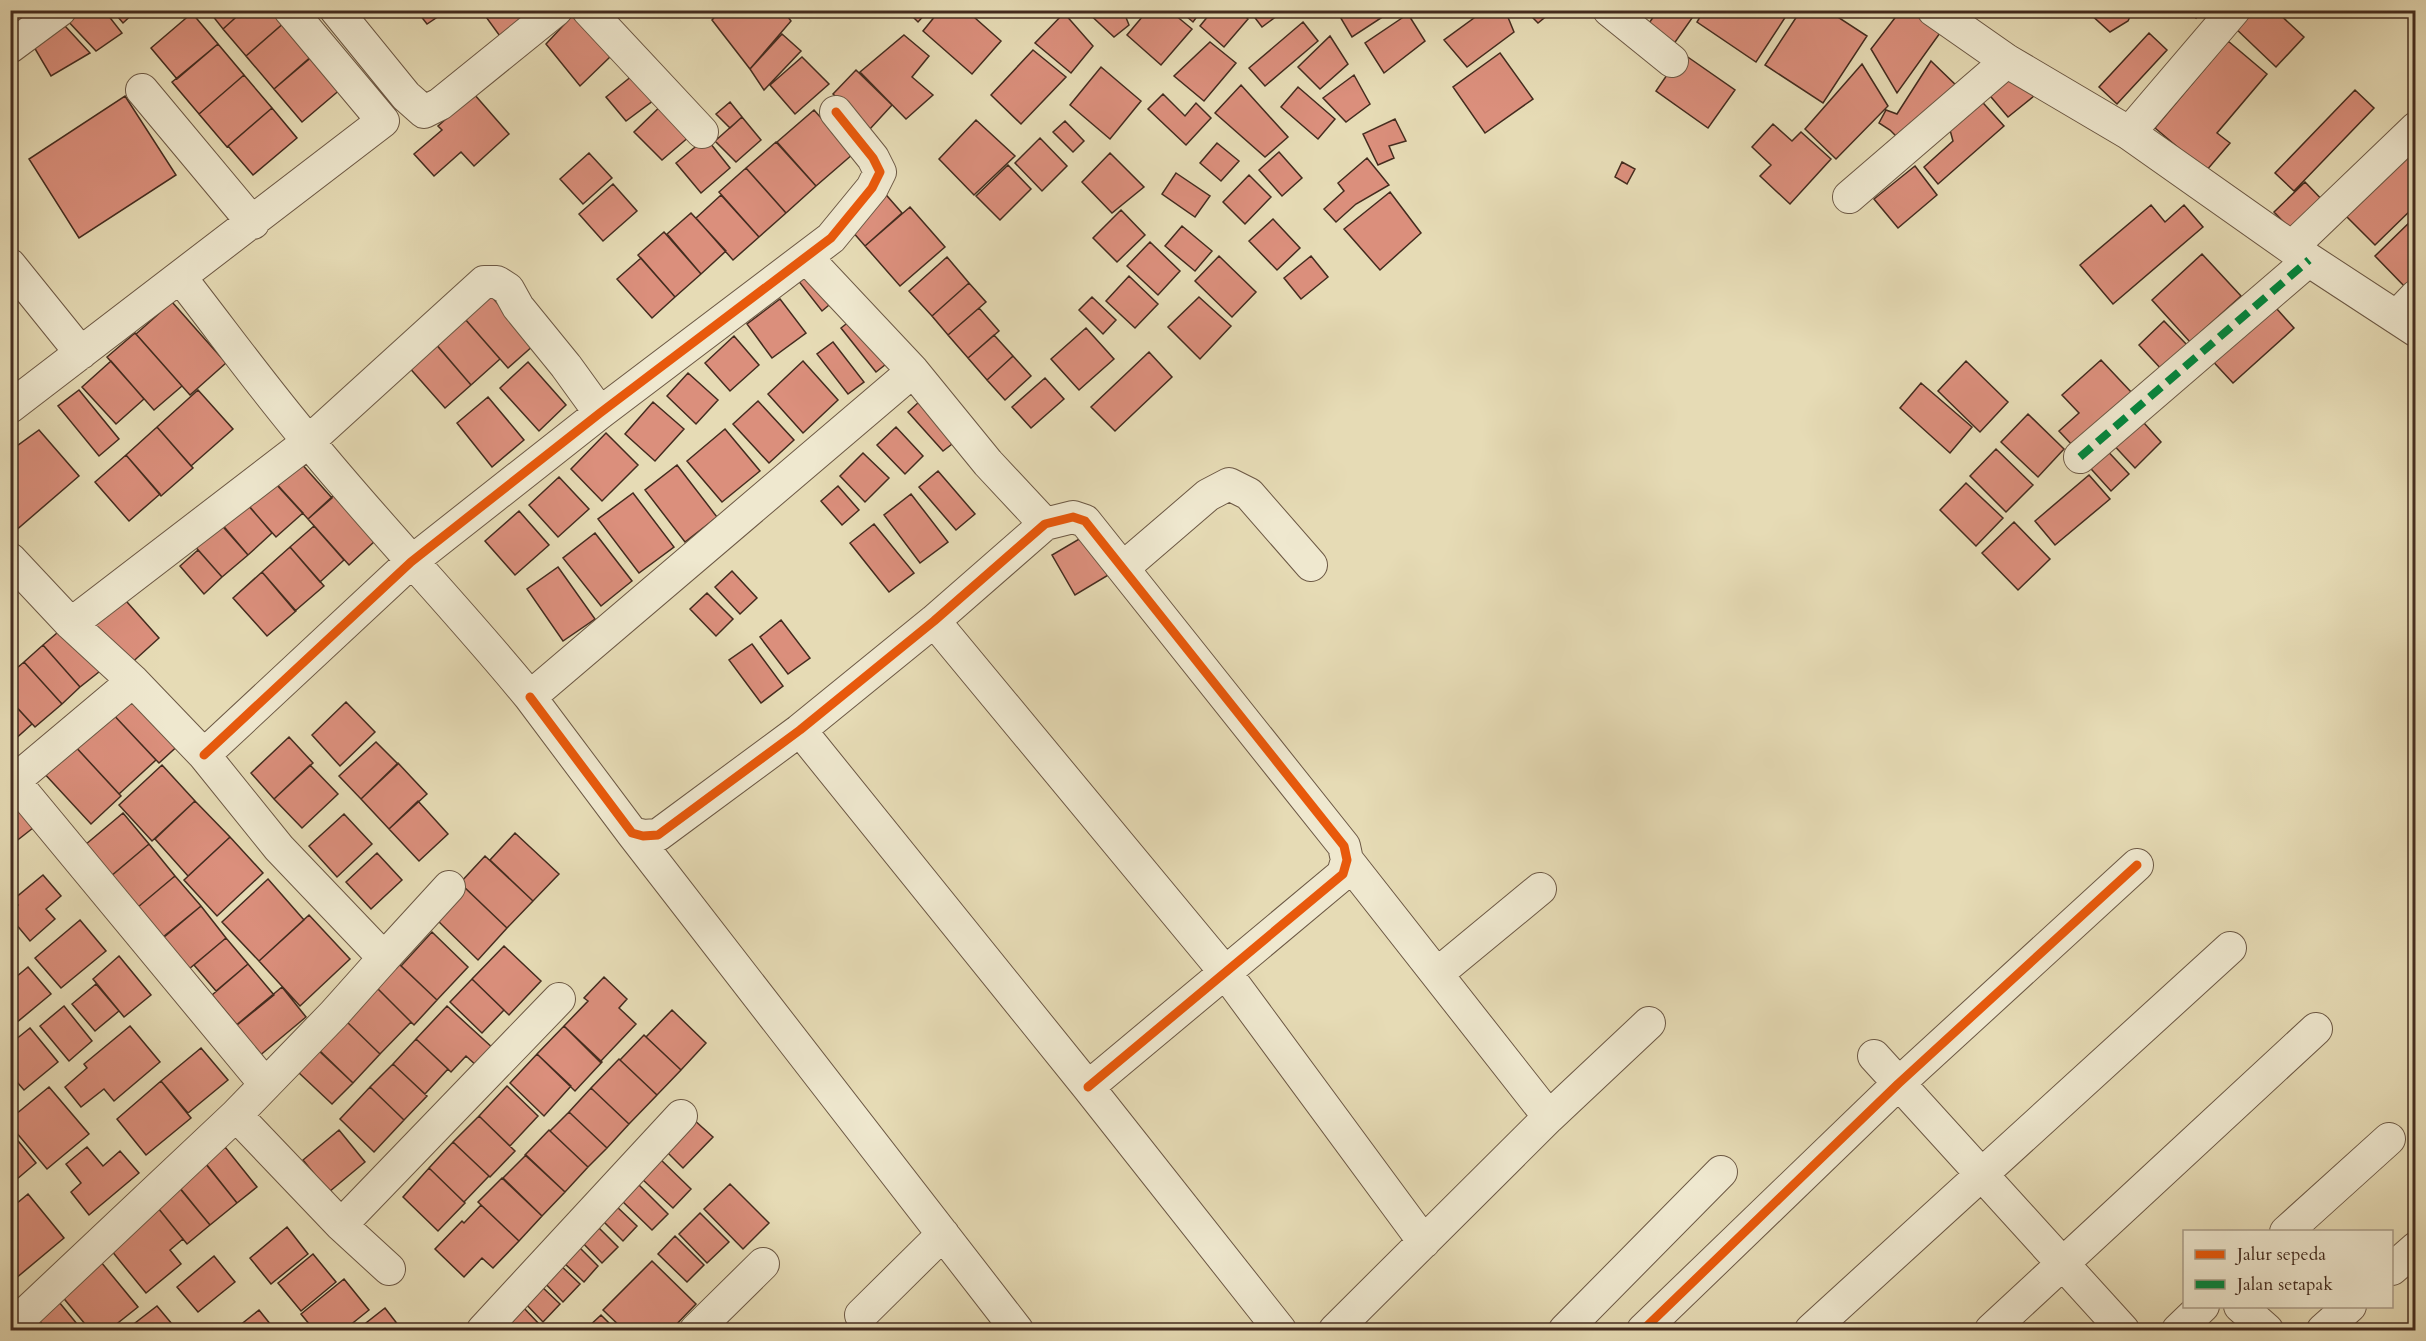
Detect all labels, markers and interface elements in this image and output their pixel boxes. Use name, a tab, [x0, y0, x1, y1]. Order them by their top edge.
legend	[2183, 1230, 2393, 1308]
text: Jalur sepeda	[2234, 1242, 2326, 1267]
text: Jalan setapak	[2234, 1272, 2333, 1297]

